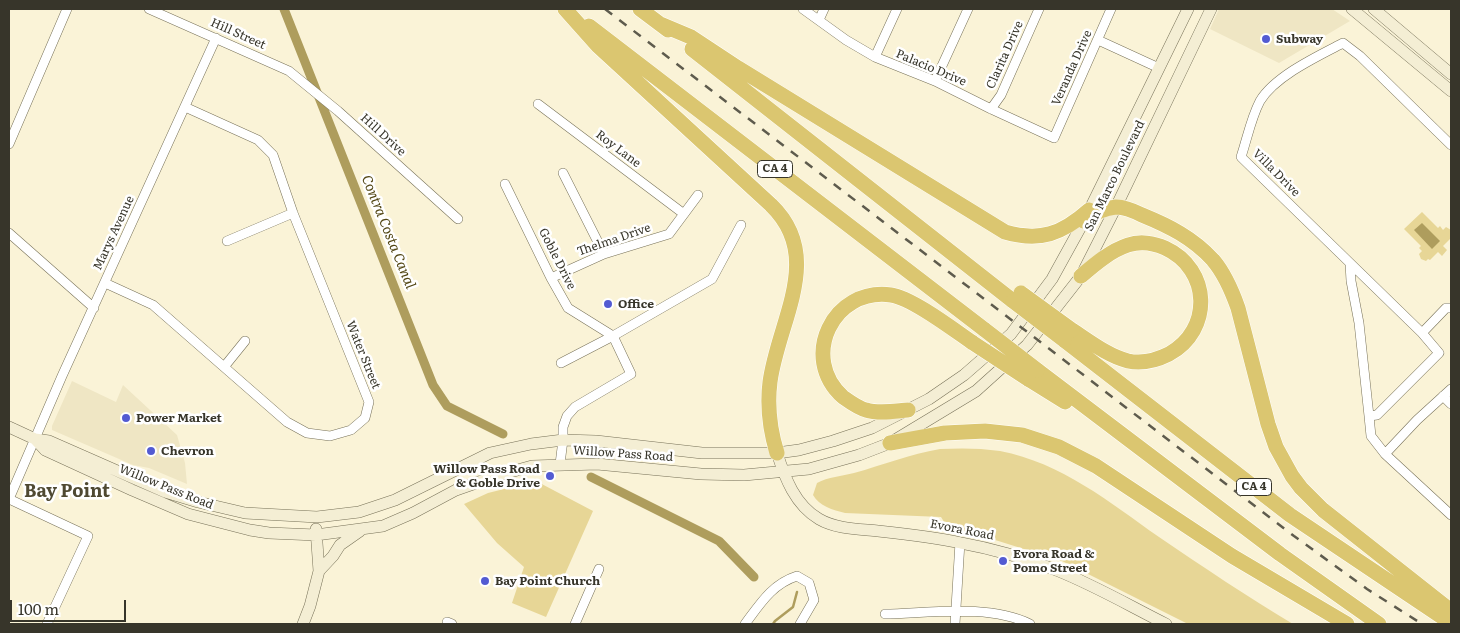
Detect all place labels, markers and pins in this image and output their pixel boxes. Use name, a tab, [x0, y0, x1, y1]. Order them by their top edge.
place label: Subway	[1276, 32, 1323, 46]
marker: Subway	[1260, 33, 1272, 45]
place label: Office	[618, 297, 654, 311]
marker: Office	[602, 298, 614, 310]
place label: Power Market	[136, 411, 222, 425]
marker: Power Market	[120, 412, 132, 424]
place label: Chevron	[161, 444, 214, 458]
marker: Chevron	[145, 445, 157, 457]
place label: Willow Pass Road & Goble Drive	[433, 462, 540, 490]
marker: Willow Pass Road & Goble Drive	[544, 470, 556, 482]
place label: Evora Road & Pomo Street	[1013, 547, 1094, 575]
marker: Evora Road & Pomo Street	[997, 555, 1009, 567]
place label: Bay Point Church	[495, 574, 600, 588]
marker: Bay Point Church	[479, 575, 491, 587]

